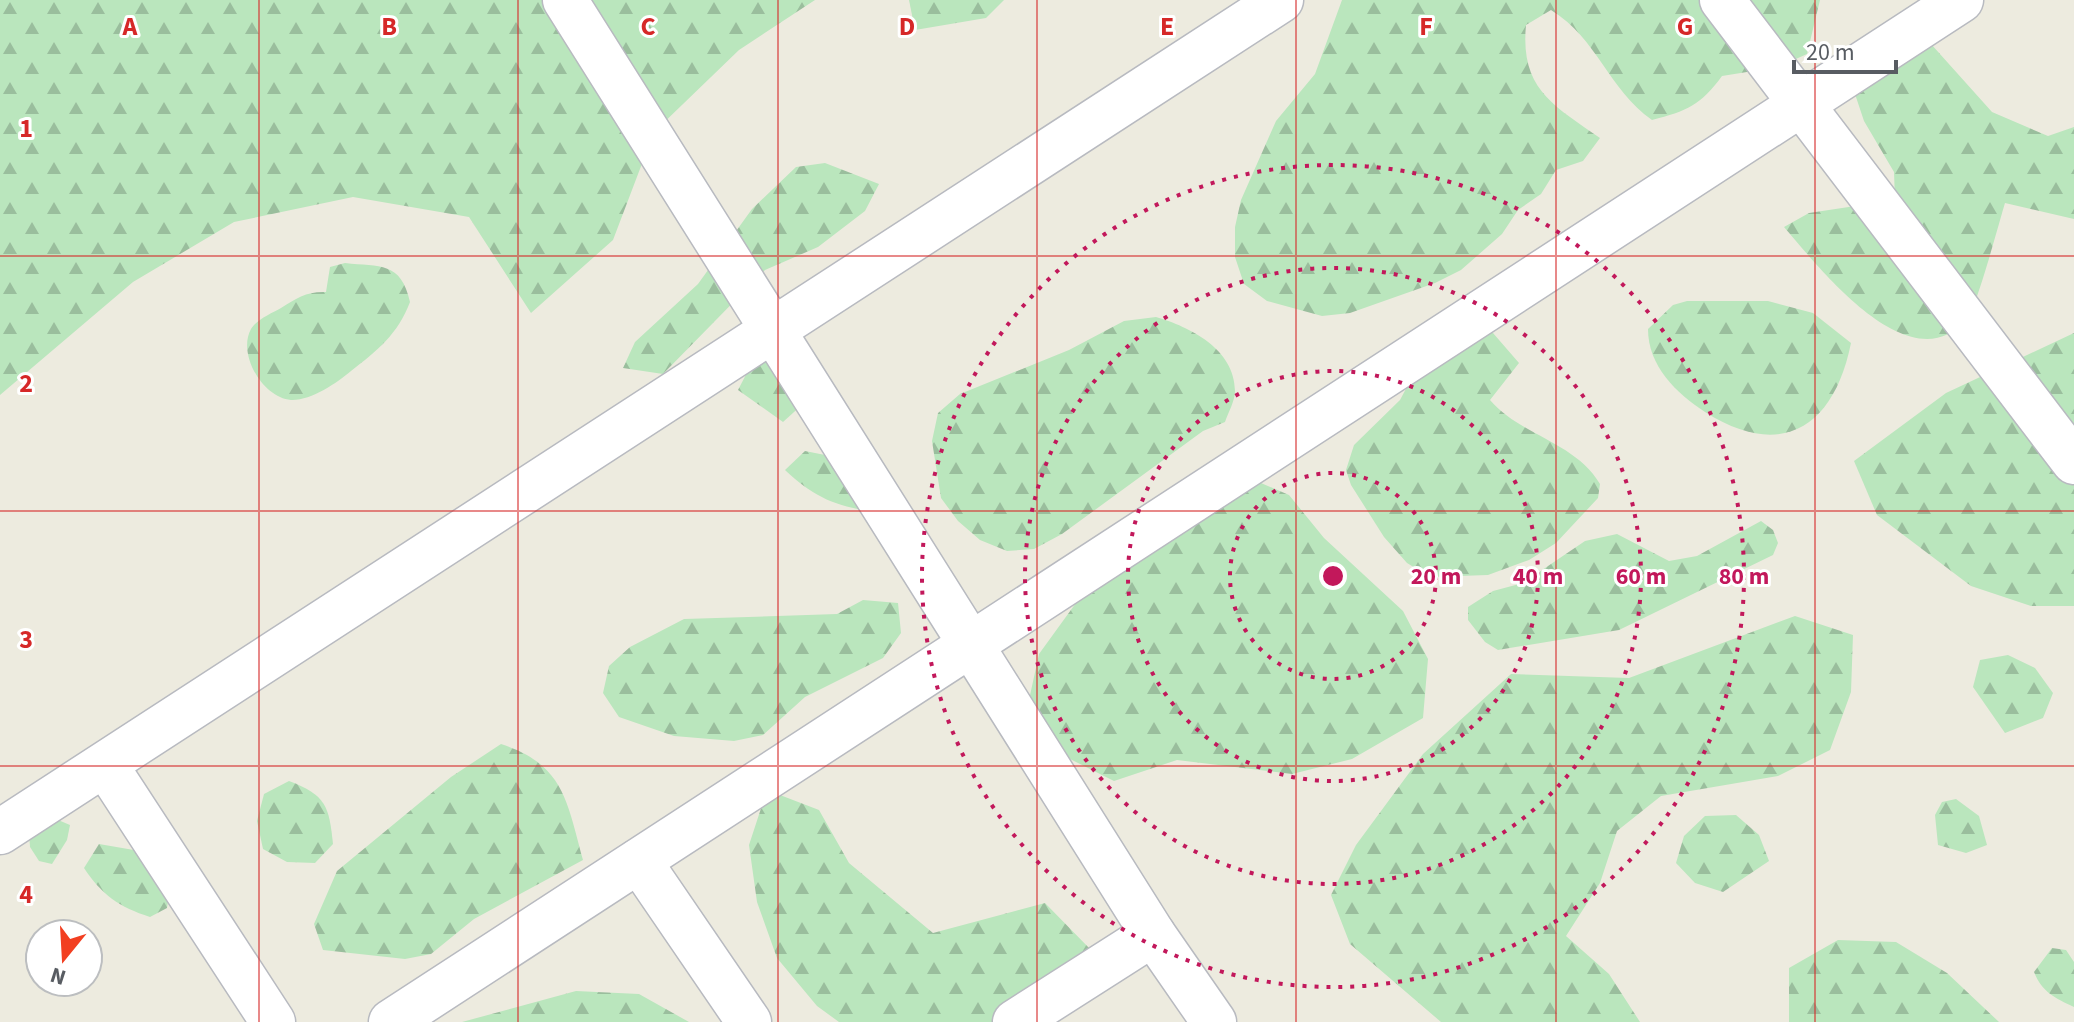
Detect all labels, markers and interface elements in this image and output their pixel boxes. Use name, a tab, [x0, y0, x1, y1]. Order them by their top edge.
text: A	[122, 8, 139, 45]
text: B	[381, 8, 397, 45]
text: C	[640, 8, 656, 45]
text: D	[899, 8, 915, 45]
text: E	[1160, 8, 1174, 45]
text: F	[1419, 8, 1433, 45]
text: G	[1677, 8, 1693, 45]
scale bar	[1794, 24, 1896, 74]
text: 20 m	[1806, 35, 1855, 70]
text: 1	[19, 110, 33, 147]
text: 2	[19, 365, 33, 402]
text: 20 m	[1411, 559, 1461, 594]
text: 40 m	[1513, 559, 1563, 594]
text: 60 m	[1616, 559, 1666, 594]
text: 80 m	[1719, 559, 1769, 594]
centre of rings	[1319, 562, 1347, 590]
text: 3	[19, 621, 33, 658]
text: 4	[19, 876, 33, 913]
north arrow	[24, 918, 104, 998]
text: N	[46, 959, 70, 994]

